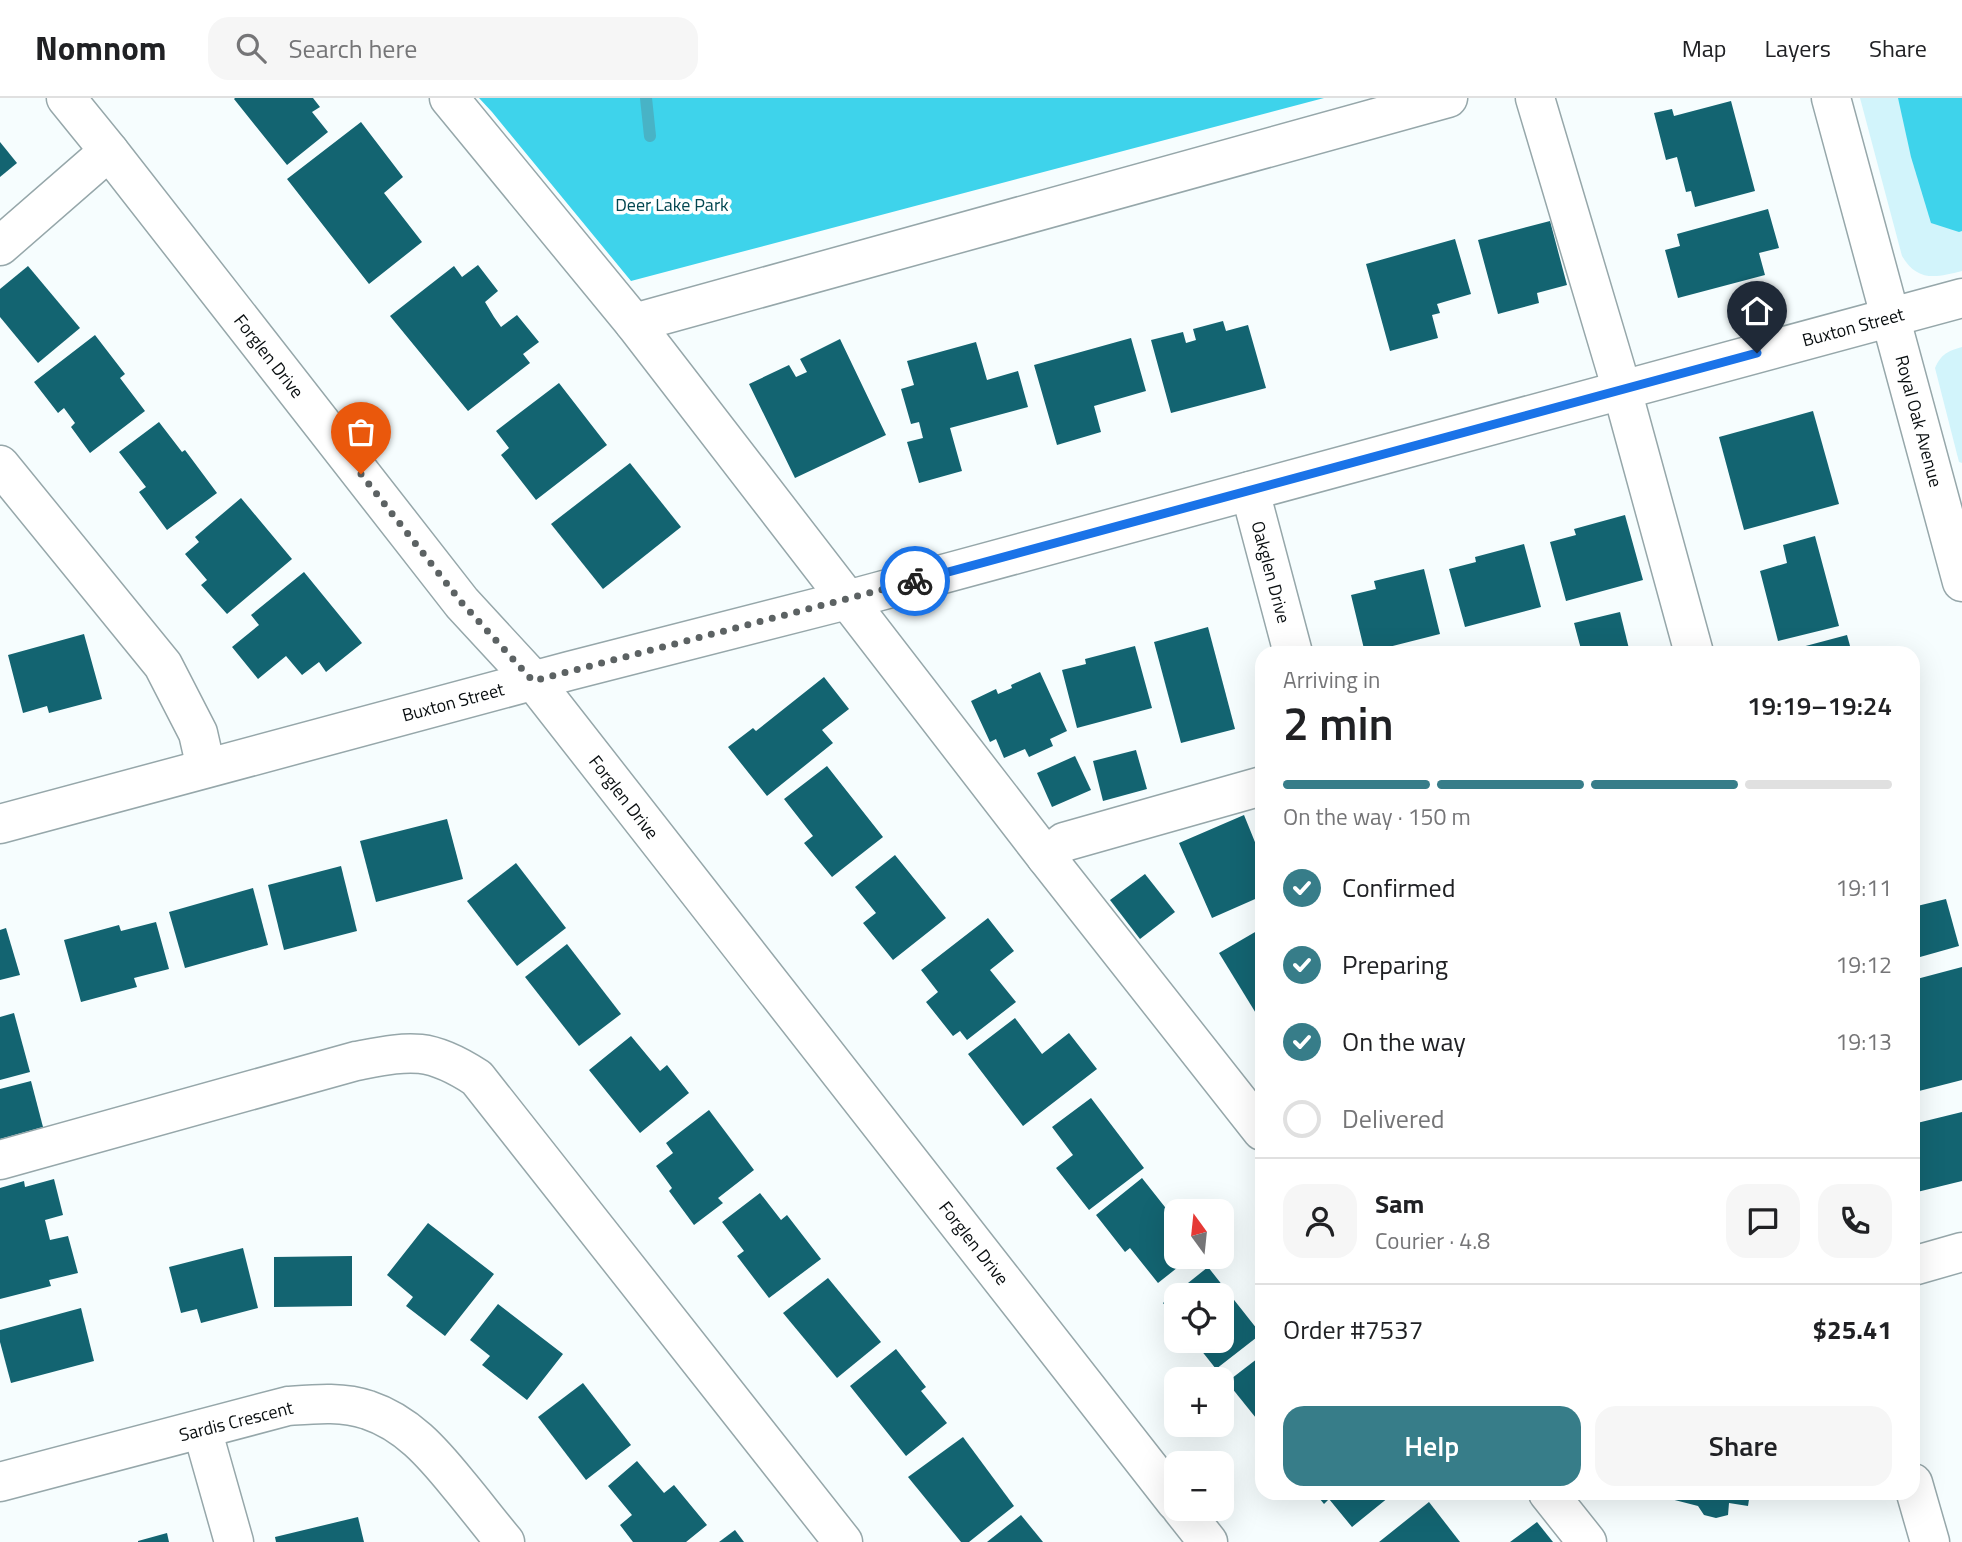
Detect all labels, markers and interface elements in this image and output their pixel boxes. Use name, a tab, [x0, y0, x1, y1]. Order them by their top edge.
search box	[208, 17, 698, 80]
text: Nomnom	[35, 23, 166, 73]
icon: search	[232, 29, 270, 67]
text: Search here	[288, 29, 417, 68]
text: Map	[1682, 30, 1727, 66]
text: Layers	[1765, 30, 1831, 66]
text: Share	[1869, 30, 1927, 66]
park label: Deer Lake Park	[615, 191, 729, 218]
pin	[1727, 281, 1787, 353]
icon: home	[1738, 292, 1776, 330]
street label: Buxton Street	[1799, 300, 1908, 354]
street label: Forglen Drive	[228, 308, 310, 404]
street label: Royal Oak Avenue	[1888, 352, 1950, 490]
pin	[331, 402, 391, 474]
icon: bag	[342, 413, 380, 451]
street label: Oakglen Drive	[1244, 518, 1298, 626]
courier	[880, 546, 950, 616]
icon: bike	[896, 562, 934, 600]
text: Arriving in	[1283, 662, 1380, 697]
street label: Buxton Street	[399, 675, 508, 729]
text: 19:19–19:24	[1747, 686, 1892, 725]
text: 2 min	[1283, 688, 1394, 758]
street label: Forglen Drive	[583, 749, 665, 845]
text: On the way · 150 m	[1283, 799, 1471, 834]
text: Confirmed	[1342, 868, 1456, 907]
icon: check	[1283, 869, 1321, 907]
text: 19:11	[1835, 870, 1892, 905]
text: Preparing	[1342, 945, 1448, 984]
icon: check	[1283, 946, 1321, 984]
text: 19:12	[1835, 947, 1892, 982]
text: On the way	[1342, 1022, 1466, 1061]
icon: check	[1283, 1023, 1321, 1061]
text: 19:13	[1835, 1024, 1892, 1059]
text: Delivered	[1342, 1099, 1445, 1138]
button: person	[1283, 1184, 1357, 1258]
text: Sam	[1375, 1184, 1424, 1223]
button: chat	[1726, 1184, 1800, 1258]
button: phone	[1818, 1184, 1892, 1258]
street label: Forglen Drive	[933, 1195, 1015, 1291]
north arrow	[1164, 1199, 1234, 1269]
map controls	[1164, 1199, 1234, 1521]
text: Courier · 4.8	[1375, 1223, 1490, 1258]
button: locate	[1164, 1283, 1234, 1353]
text: Order #7537	[1283, 1310, 1423, 1349]
text: $25.41	[1813, 1310, 1892, 1349]
button: +	[1164, 1367, 1234, 1437]
street label: Sardis Crescent	[176, 1394, 296, 1448]
button: Help	[1283, 1406, 1581, 1486]
button: Share	[1595, 1406, 1892, 1486]
button: −	[1164, 1451, 1234, 1521]

